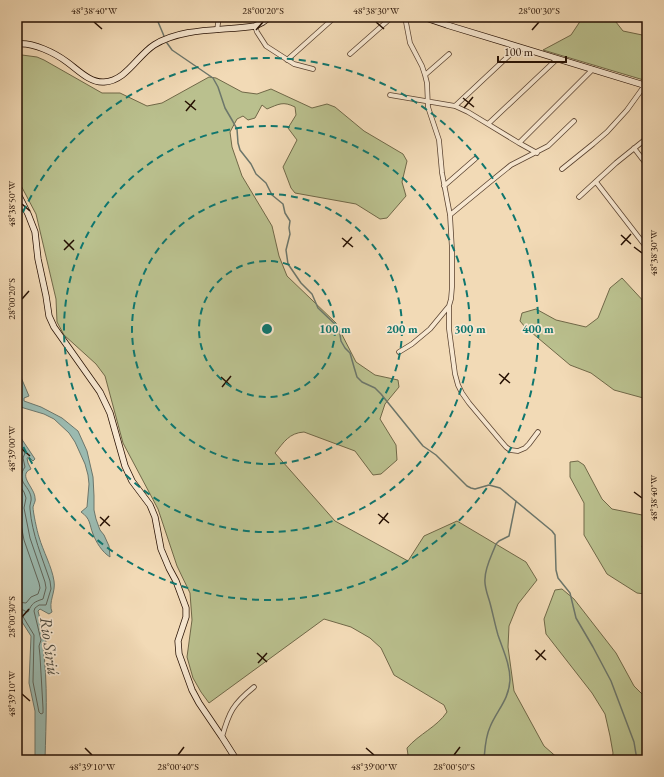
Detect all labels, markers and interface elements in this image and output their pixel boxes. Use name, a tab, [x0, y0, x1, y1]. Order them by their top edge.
text: 48°38'40"W	[71, 4, 118, 17]
text: 28°00'20"S	[242, 4, 284, 17]
text: 48°38'30"W	[353, 4, 400, 17]
text: 28°00'30"S	[518, 4, 560, 17]
scale bar	[498, 38, 566, 64]
text: 100 m	[504, 44, 534, 60]
text: 48°38'50"W	[5, 180, 18, 227]
text: 48°38'30"W	[647, 229, 660, 276]
text: 28°00'20"S	[5, 278, 18, 320]
text: 100 m	[319, 321, 351, 337]
text: 200 m	[386, 321, 418, 337]
text: 300 m	[454, 321, 486, 337]
text: 400 m	[522, 321, 554, 337]
centre of rings	[260, 322, 274, 336]
text: 48°39'00"W	[5, 425, 18, 472]
text: 48°38'40"W	[647, 474, 660, 521]
text: 28°00'30"S	[5, 596, 18, 638]
water label: Rio Siriú	[35, 615, 65, 677]
text: 48°39'10"W	[5, 670, 18, 717]
text: 48°39'10"W	[69, 760, 116, 773]
text: 28°00'40"S	[157, 760, 199, 773]
text: 48°39'00"W	[351, 760, 398, 773]
text: 28°00'50"S	[433, 760, 475, 773]

